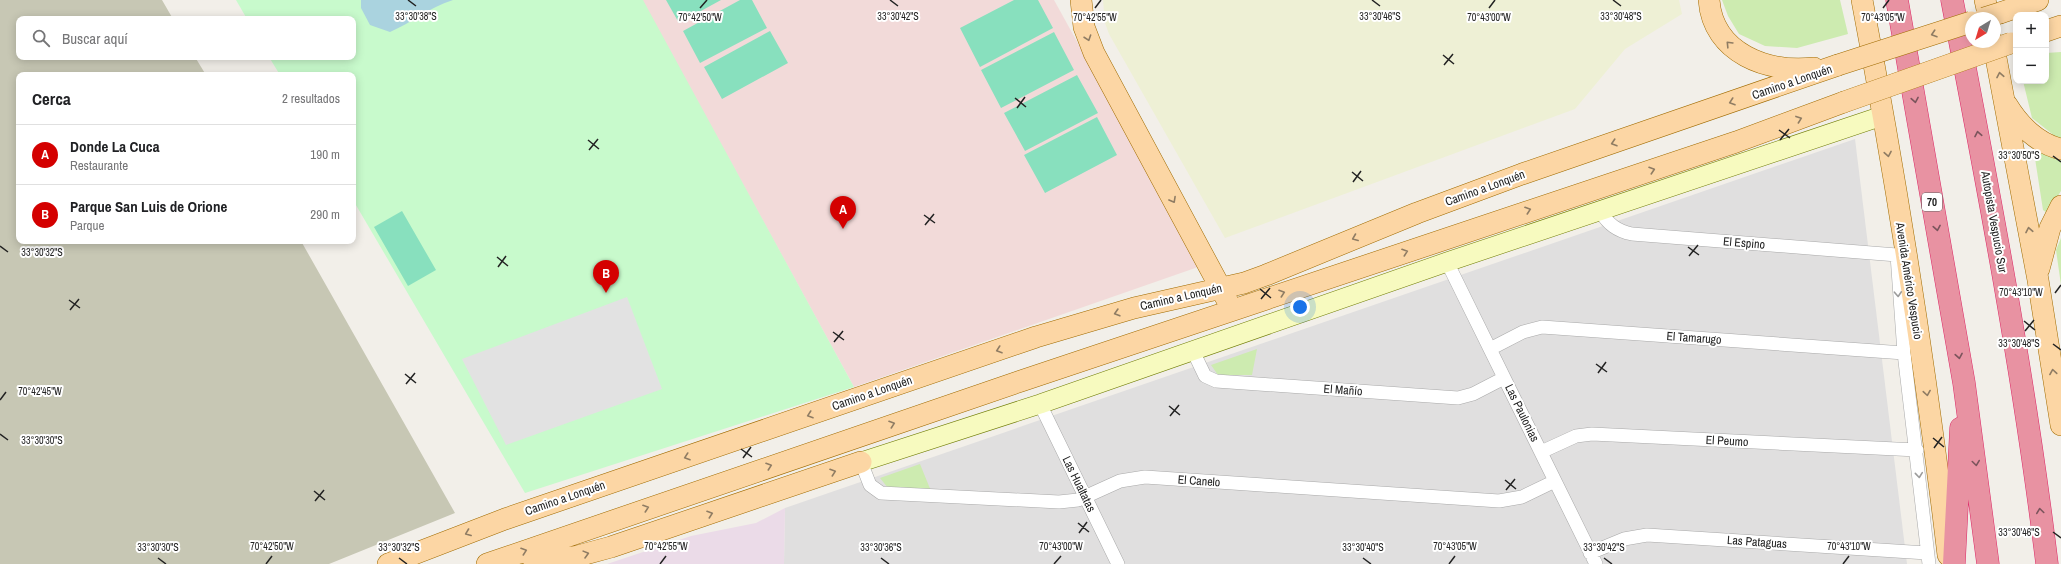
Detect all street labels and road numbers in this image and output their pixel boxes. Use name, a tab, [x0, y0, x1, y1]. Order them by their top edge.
street label: Camino a Lonquén	[1750, 61, 1834, 103]
street label: Camino a Lonquén	[1443, 166, 1527, 210]
street label: Autopista Vespucio Sur	[1977, 169, 2011, 275]
road number: 70	[1922, 193, 1942, 211]
street label: Avenida Américo Vespucio	[1892, 220, 1926, 341]
street label: El Espino	[1722, 233, 1766, 253]
street label: Camino a Lonquén	[1138, 280, 1224, 314]
street label: El Tamarugo	[1666, 328, 1722, 348]
street label: Camino a Lonquén	[830, 372, 914, 414]
street label: El Mañío	[1323, 381, 1363, 399]
street label: Las Paulonias	[1501, 381, 1543, 445]
street label: El Peumo	[1705, 432, 1749, 450]
street label: Las Hualtatas	[1059, 453, 1099, 515]
street label: El Canelo	[1177, 472, 1221, 490]
street label: Camino a Lonquén	[523, 477, 607, 519]
street label: Las Pataguas	[1726, 532, 1788, 552]

